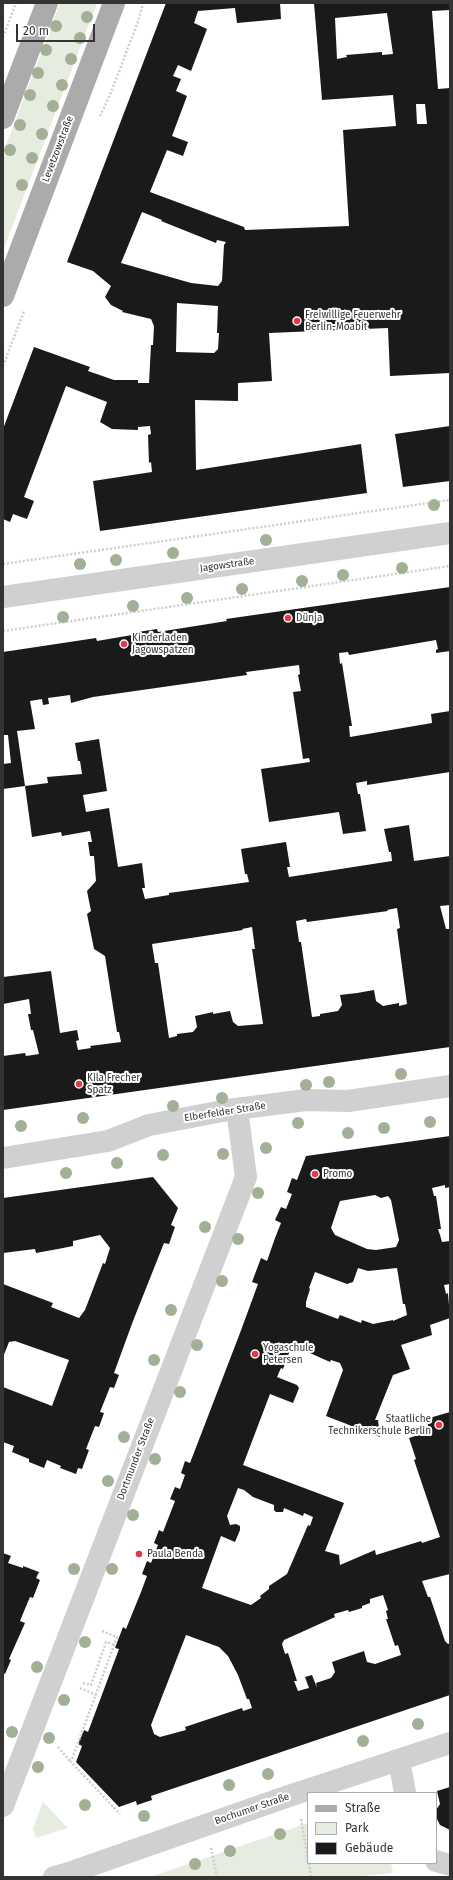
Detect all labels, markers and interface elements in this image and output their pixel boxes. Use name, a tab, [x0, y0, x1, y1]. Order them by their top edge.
scale bar	[18, 16, 97, 42]
text: 20 m	[23, 24, 49, 38]
street label: Levetzowstraße	[40, 114, 76, 184]
place label: Freiwillige Feuerwehr Berlin-Moabit	[305, 309, 401, 332]
marker: Freiwillige Feuerwehr Berlin-Moabit	[292, 316, 302, 326]
street label: Jagowstraße	[199, 555, 255, 575]
place label: Dünja	[296, 612, 322, 624]
marker: Dünja	[283, 613, 293, 623]
place label: Kinderladen Jagowspatzen	[132, 632, 194, 656]
marker: Kinderladen Jagowspatzen	[119, 639, 129, 649]
place label: Kila Frecher Spatz	[87, 1072, 140, 1096]
marker: Kila Frecher Spatz	[74, 1079, 84, 1089]
street label: Elberfelder Straße	[183, 1100, 267, 1124]
place label: Promo	[323, 1168, 352, 1180]
marker: Promo	[310, 1169, 320, 1179]
place label: Yogaschule Petersen	[263, 1342, 314, 1366]
marker: Yogaschule Petersen	[250, 1349, 260, 1359]
place label: Staatliche Technikerschule Berlin	[328, 1413, 431, 1436]
street label: Dortmunder Straße	[115, 1416, 157, 1502]
marker: Staatliche Technikerschule Berlin	[434, 1420, 444, 1430]
place label: Paula Benda	[147, 1548, 203, 1560]
marker: Paula Benda	[134, 1549, 144, 1559]
street label: Bochumer Straße	[213, 1791, 291, 1827]
legend	[307, 1792, 437, 1864]
text: Straße	[345, 1801, 380, 1815]
text: Park	[345, 1821, 369, 1835]
text: Gebäude	[345, 1841, 393, 1855]

